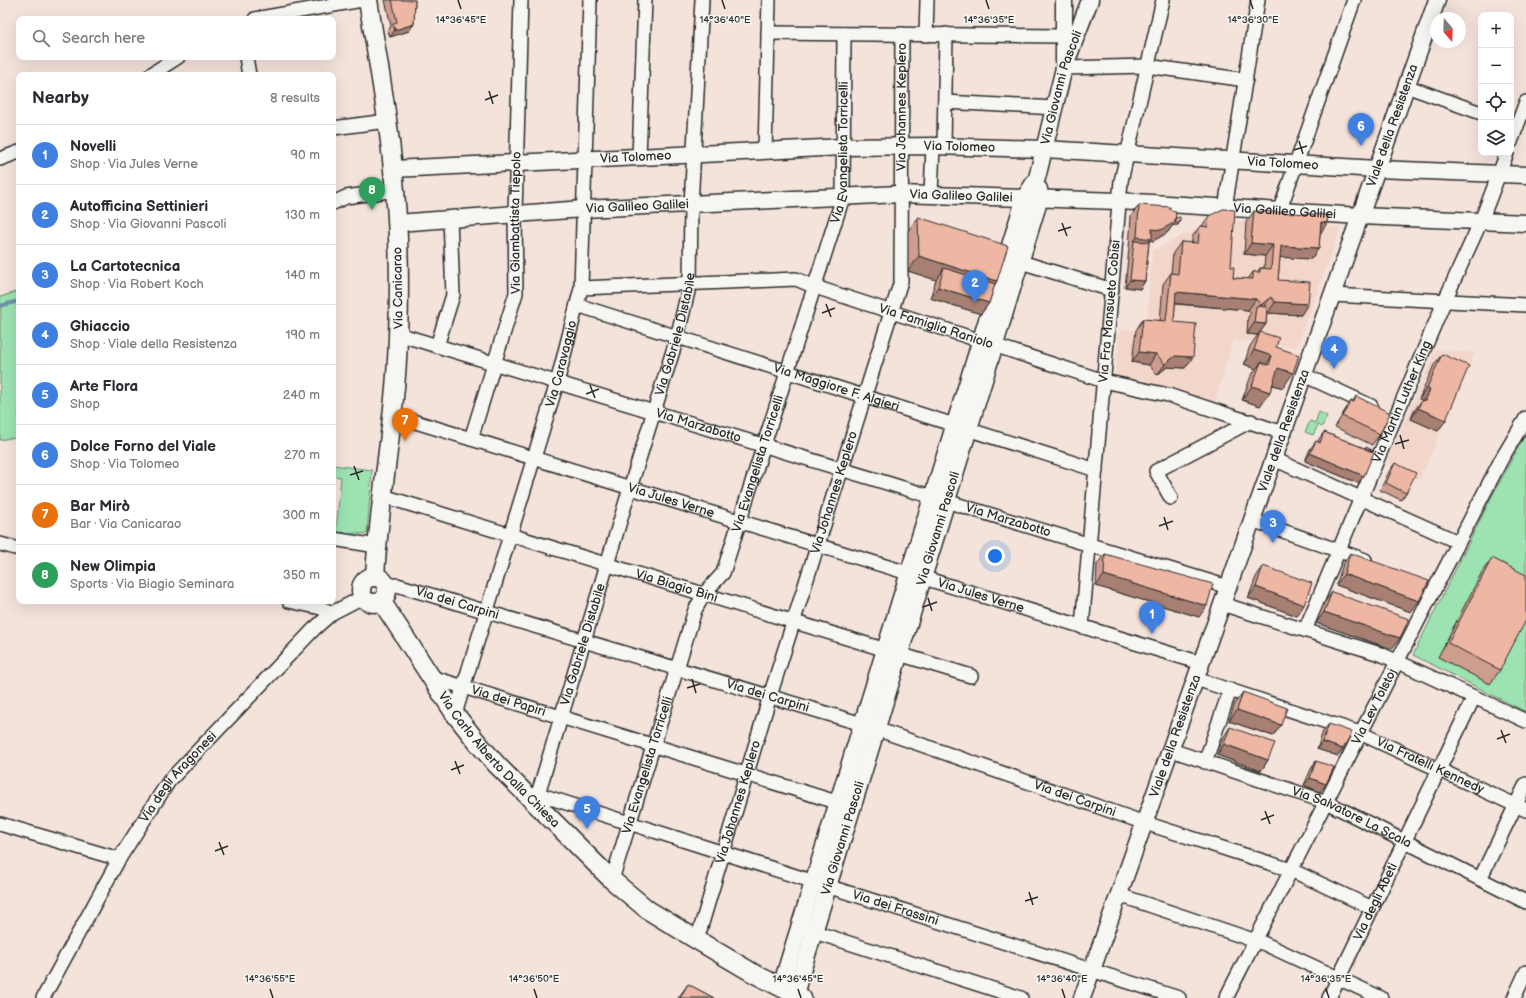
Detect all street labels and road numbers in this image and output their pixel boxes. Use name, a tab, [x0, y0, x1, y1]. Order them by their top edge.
street label: Via Giovanni Pascoli	[1037, 28, 1086, 147]
street label: Via Johannes Keplero	[893, 43, 910, 171]
street label: Viale della Resistenza	[1363, 62, 1422, 189]
street label: Via Evangelista Torricelli	[827, 81, 852, 225]
street label: Via Tolomeo	[924, 138, 995, 156]
street label: Via Tolomeo	[600, 147, 672, 167]
street label: Via Giambattista Tiepolo	[507, 151, 525, 294]
street label: Via Tolomeo	[1247, 153, 1319, 173]
street label: Via Galileo Galilei	[909, 186, 1013, 206]
street label: Via Galileo Galilei	[586, 196, 689, 217]
street label: Via Galileo Galilei	[1233, 200, 1337, 223]
street label: Via Fra Mansueto Cobisi	[1095, 239, 1124, 383]
street label: Via Canicarao	[389, 247, 407, 329]
street label: Via Gabriele Distabile	[651, 272, 698, 398]
street label: Via Famiglia Raniolo	[877, 300, 995, 352]
street label: Via Caravaggio	[542, 319, 581, 409]
street label: Via Martin Luther King	[1369, 338, 1435, 465]
street label: Via Maggiore F. Algieri	[771, 360, 901, 415]
street label: Viale della Resistenza	[1255, 367, 1313, 494]
street label: Via Evangelista Torricelli	[729, 393, 787, 534]
street label: Via Marzabotto	[654, 405, 743, 446]
street label: Via Johannes Keplero	[807, 429, 861, 556]
street label: Via Giovanni Pascoli	[913, 470, 963, 588]
street label: Via Jules Verne	[626, 480, 717, 521]
street label: Via Marzabotto	[964, 499, 1053, 541]
street label: Via Biagio Bini	[634, 566, 720, 606]
street label: Via Jules Verne	[936, 575, 1027, 616]
street label: Via Gabriele Distabile	[557, 581, 609, 707]
street label: Via dei Carpini	[414, 583, 501, 623]
street label: Via Lev Tolstoj	[1348, 666, 1400, 747]
street label: Viale della Resistenza	[1146, 673, 1204, 800]
street label: Via dei Carpini	[724, 676, 811, 716]
street label: Via dei Papiri	[469, 682, 548, 720]
street label: Via Carlo Alberto Dalla Chiesa	[435, 689, 563, 831]
street label: Via Evangelista Torricelli	[619, 695, 676, 836]
street label: Via degli Aragonesi	[137, 728, 220, 826]
street label: Via Fratelli Kennedy	[1374, 734, 1487, 797]
street label: Via Johannes Keplero	[712, 738, 764, 866]
street label: Via dei Carpini	[1032, 777, 1118, 820]
street label: Via Giovanni Pascoli	[818, 779, 868, 897]
street label: Via Salvatore La Scala	[1290, 783, 1414, 851]
street label: Via degli Abeti	[1350, 860, 1401, 943]
street label: Via dei Frassini	[850, 887, 940, 929]

